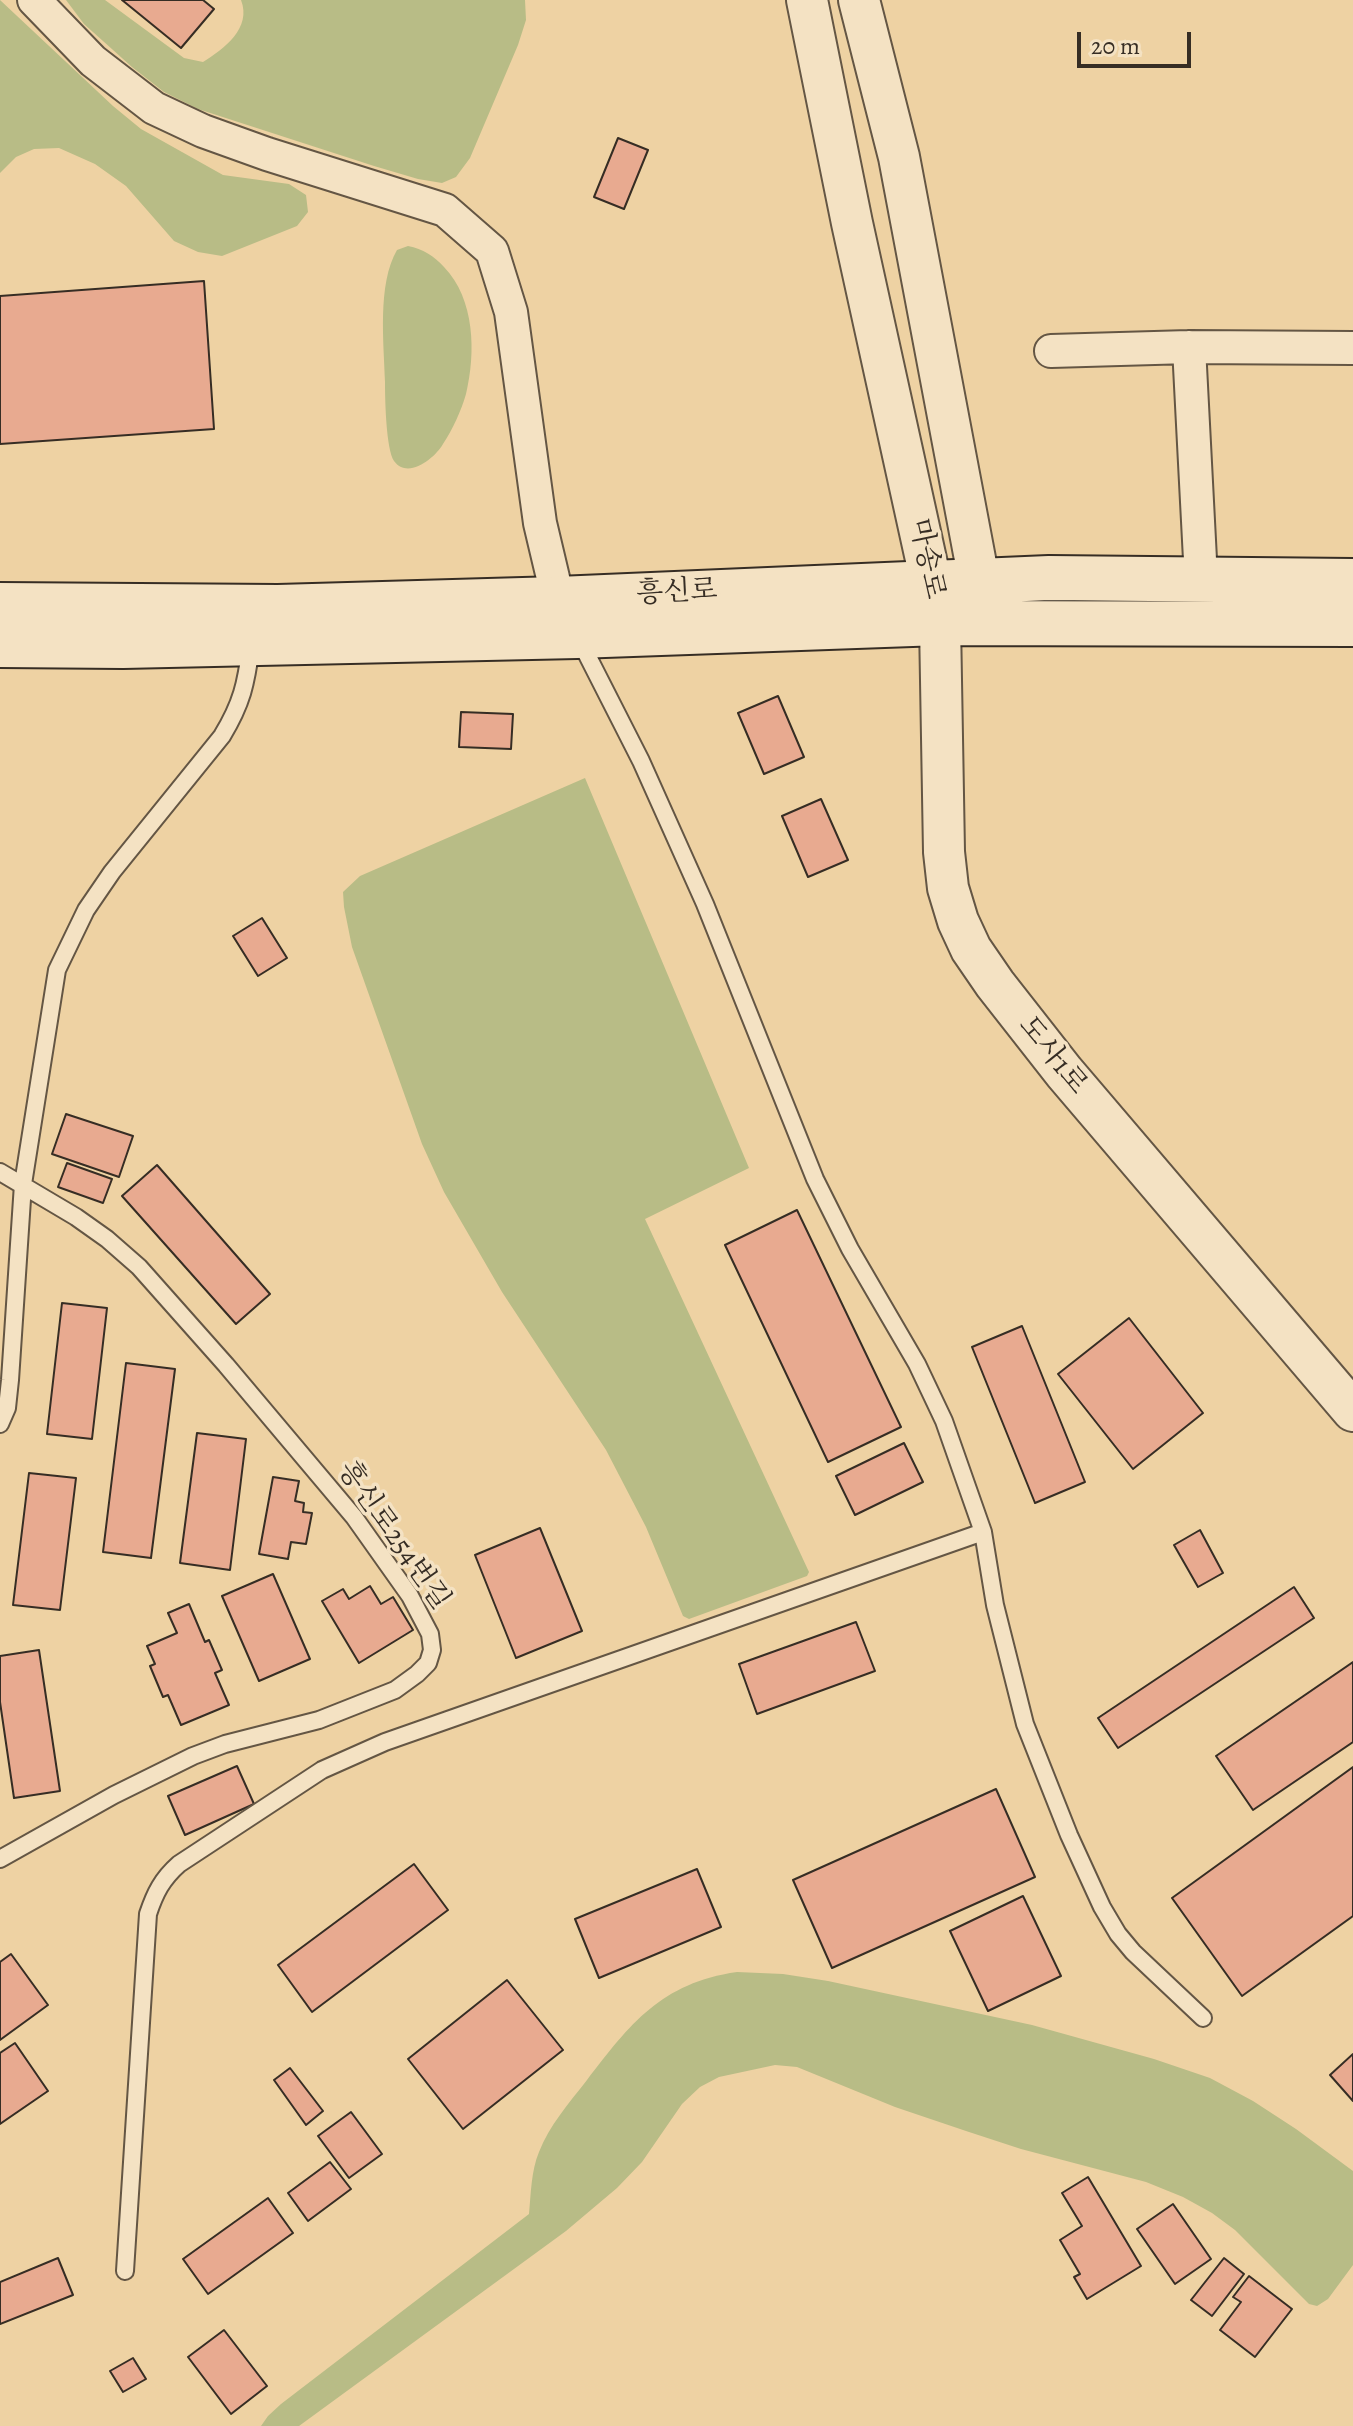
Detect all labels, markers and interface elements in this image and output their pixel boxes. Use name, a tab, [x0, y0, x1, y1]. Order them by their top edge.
scale bar	[1081, 16, 1195, 66]
text: 20 m	[1091, 30, 1140, 62]
street label: 마송로	[901, 516, 951, 602]
street label: 흥신로	[636, 574, 718, 612]
street label: 도사1로	[1010, 1010, 1094, 1102]
street label: 흥신로254번길	[330, 1455, 456, 1617]

